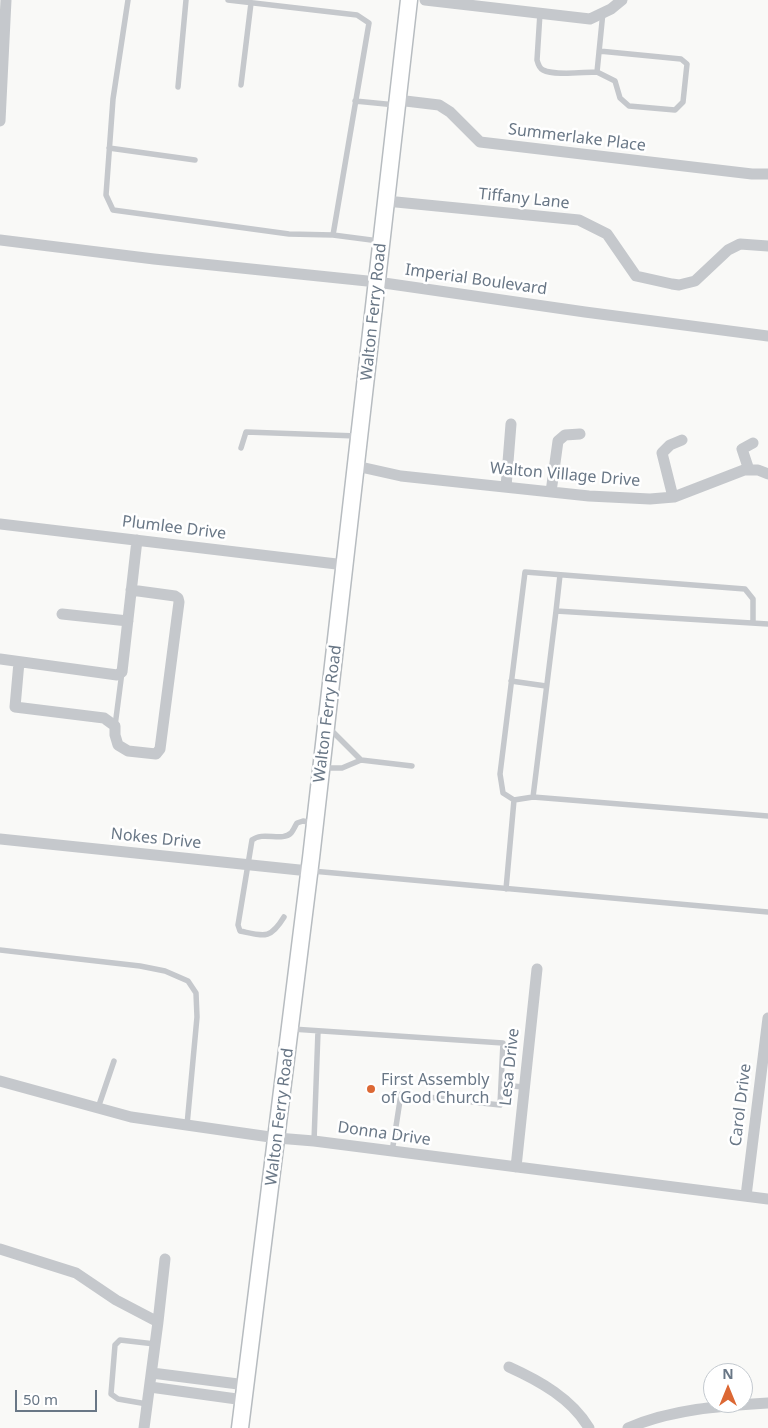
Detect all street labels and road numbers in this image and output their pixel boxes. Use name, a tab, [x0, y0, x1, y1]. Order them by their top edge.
street label: Summerlake Place	[507, 120, 647, 156]
street label: Tiffany Lane	[478, 185, 570, 213]
street label: Walton Ferry Road	[357, 242, 391, 382]
street label: Imperial Boulevard	[404, 261, 548, 299]
street label: Walton Village Drive	[489, 459, 641, 491]
street label: Plumlee Drive	[121, 512, 227, 544]
street label: Walton Ferry Road	[310, 644, 346, 784]
street label: Nokes Drive	[110, 825, 202, 853]
street label: Lesa Drive	[496, 1027, 524, 1107]
street label: Walton Ferry Road	[262, 1047, 298, 1187]
street label: Carol Drive	[726, 1063, 756, 1147]
street label: Donna Drive	[336, 1118, 432, 1150]

